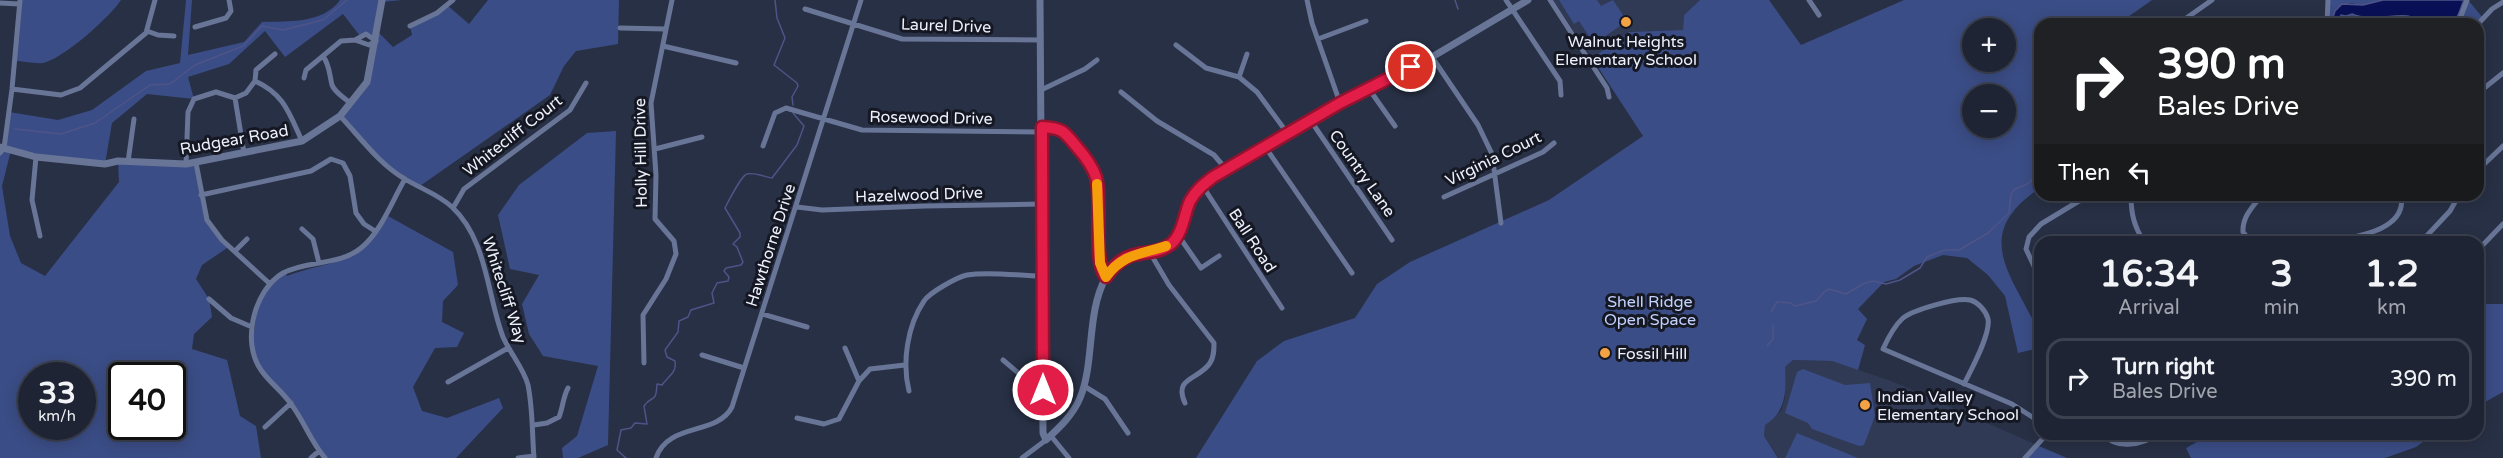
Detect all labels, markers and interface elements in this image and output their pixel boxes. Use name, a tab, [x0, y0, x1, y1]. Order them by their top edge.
street label: Laurel Drive	[900, 14, 991, 38]
marker: Walnut Heights Elementary School	[1619, 15, 1633, 29]
map controls	[1962, 18, 2016, 138]
button: +	[1962, 18, 2016, 72]
place label: Walnut Heights Elementary School	[1555, 32, 1697, 70]
text: 390 m	[2157, 39, 2286, 90]
pin	[1385, 41, 1436, 92]
icon: right	[2058, 42, 2136, 120]
icon: arrive	[1394, 50, 1427, 83]
button: −	[1962, 84, 2016, 138]
text: Bales Drive	[2157, 90, 2299, 123]
street label: Whitecliff Court	[459, 91, 566, 181]
street label: Holly Hill Drive	[630, 98, 652, 208]
street label: Rosewood Drive	[869, 107, 993, 129]
street label: Rudgear Road	[178, 121, 290, 159]
street label: Country Lane	[1325, 126, 1400, 221]
street label: Virginia Court	[1442, 127, 1545, 191]
icon: left	[2123, 156, 2156, 189]
text: Then	[2058, 160, 2111, 186]
street label: Hawthorne Drive	[742, 181, 800, 309]
street label: Hazelwood Drive	[855, 183, 983, 207]
street label: Ball Road	[1224, 205, 1280, 276]
street label: Whitecliff Way	[477, 234, 531, 347]
text: 16:34	[2099, 253, 2199, 296]
text: 3	[2270, 253, 2293, 296]
text: 1.2	[2364, 253, 2419, 296]
park label: Shell Ridge Open Space	[1604, 292, 1696, 330]
text: Arrival	[2118, 296, 2180, 320]
text: min	[2264, 296, 2299, 320]
text: km	[2377, 296, 2406, 320]
place label: Fossil Hill	[1617, 344, 1687, 364]
marker: Fossil Hill	[1598, 346, 1612, 360]
text: Turn right	[2112, 354, 2214, 380]
position arrow	[1011, 358, 1075, 422]
speed limit sign: 40	[108, 362, 186, 440]
icon: right	[2061, 362, 2094, 395]
text: 390 m	[2390, 366, 2457, 392]
text: 33	[38, 375, 76, 412]
text: Bales Drive	[2112, 380, 2217, 404]
place label: Indian Valley Elementary School	[1877, 387, 2019, 425]
marker: Indian Valley Elementary School	[1858, 398, 1872, 412]
text: km/h	[38, 407, 76, 425]

